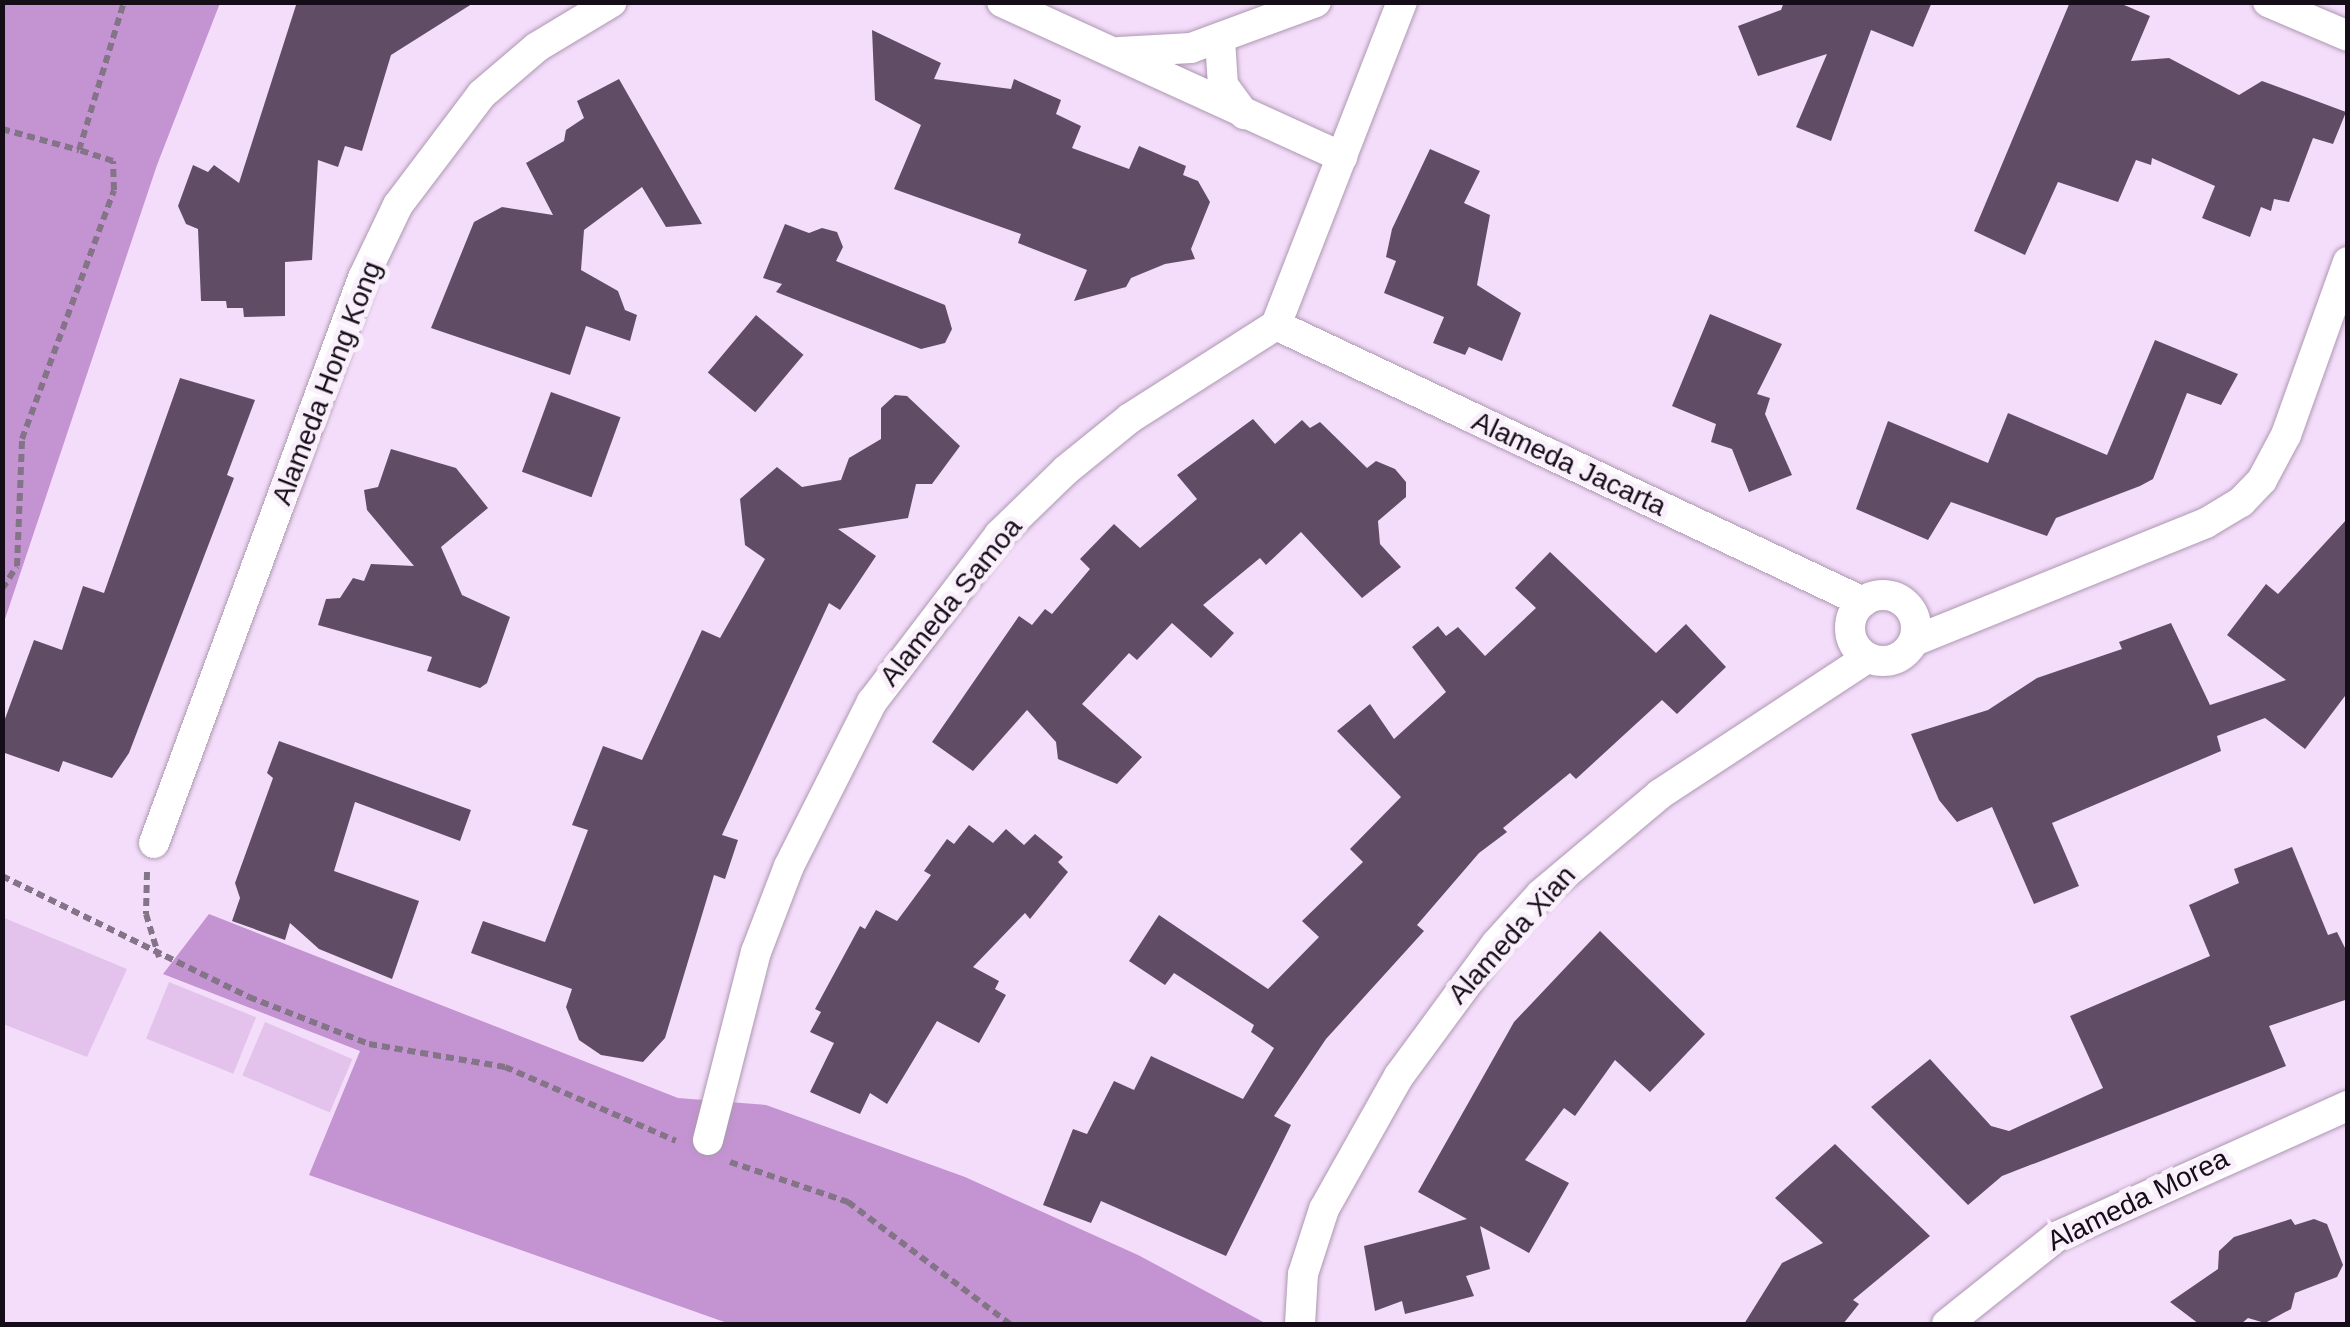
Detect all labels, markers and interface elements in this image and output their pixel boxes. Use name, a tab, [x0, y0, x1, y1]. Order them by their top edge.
street label: Alameda Hong Kong	[265, 256, 389, 510]
street label: Alameda Jacarta	[1467, 404, 1671, 524]
street label: Alameda Samoa	[873, 511, 1029, 693]
street label: Alameda Xian	[1441, 859, 1583, 1011]
street label: Alameda Morea	[2042, 1142, 2234, 1258]

